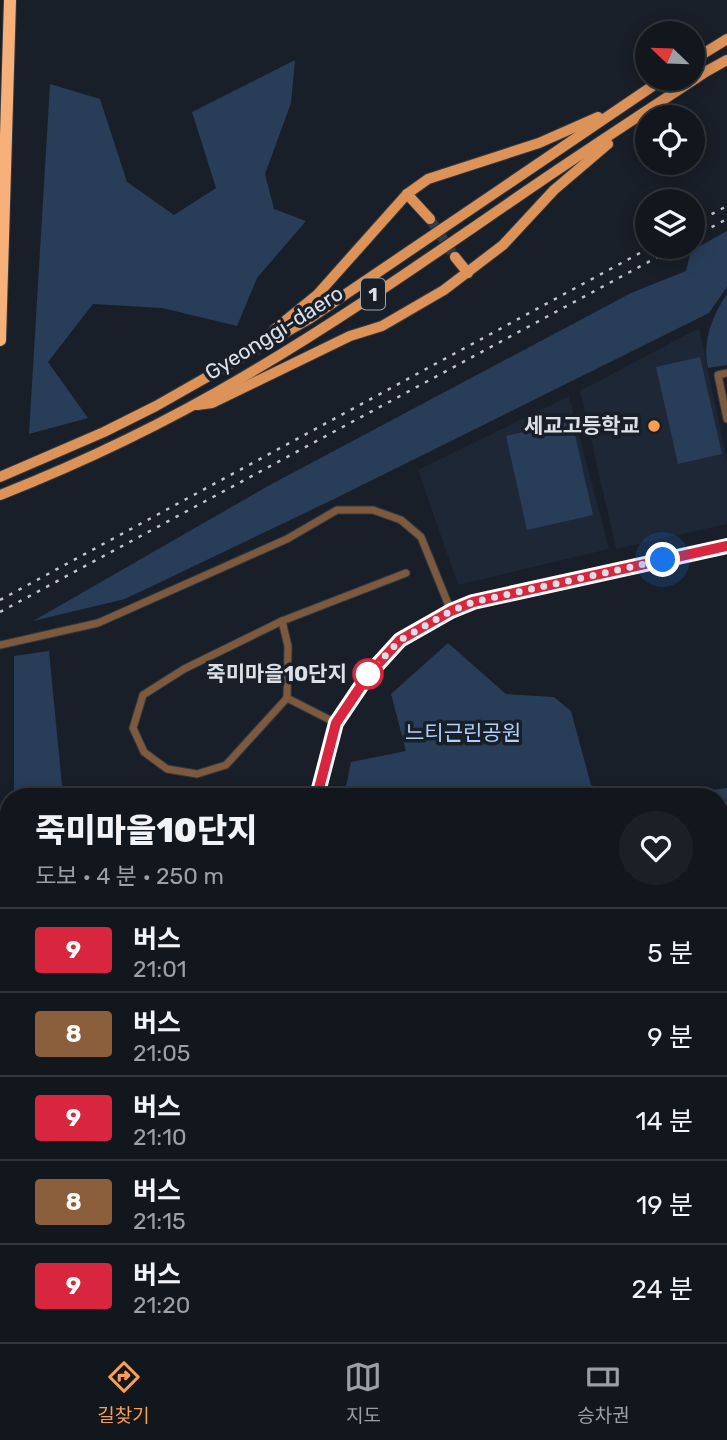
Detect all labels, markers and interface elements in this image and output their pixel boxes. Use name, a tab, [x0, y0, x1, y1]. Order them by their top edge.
north arrow	[635, 21, 705, 91]
map controls	[635, 21, 705, 259]
button: locate	[635, 105, 705, 175]
button: layers	[635, 189, 705, 259]
road number: 1	[361, 278, 385, 310]
street label: Gyeonggi-daero	[200, 280, 347, 385]
place label: 세교고등학교	[524, 413, 640, 438]
marker: 세교고등학교	[646, 418, 662, 434]
your location	[645, 542, 680, 577]
marker: 죽미마을10단지	[353, 659, 383, 689]
place label: 죽미마을10단지	[206, 661, 347, 686]
park label: 느티근린공원	[405, 720, 521, 745]
text: 죽미마을10단지	[35, 811, 258, 850]
button: heart	[619, 811, 693, 885]
text: 도보 · 4 분 · 250 m	[35, 862, 224, 890]
text: 버스	[133, 924, 181, 955]
text: 9	[66, 936, 81, 964]
text: 5 분	[647, 938, 693, 969]
text: 21:01	[133, 955, 187, 983]
text: 버스	[133, 1008, 181, 1039]
text: 8	[65, 1020, 82, 1048]
text: 9 분	[647, 1022, 693, 1053]
text: 21:05	[133, 1039, 191, 1067]
text: 버스	[133, 1092, 181, 1123]
text: 9	[66, 1104, 81, 1132]
text: 14 분	[635, 1106, 693, 1137]
text: 21:10	[133, 1123, 187, 1151]
text: 버스	[133, 1176, 181, 1207]
text: 8	[65, 1188, 82, 1216]
text: 19 분	[636, 1190, 693, 1221]
text: 21:15	[133, 1207, 186, 1235]
text: 버스	[133, 1260, 181, 1291]
text: 9	[66, 1272, 81, 1300]
text: 24 분	[632, 1274, 693, 1305]
text: 21:20	[133, 1291, 190, 1319]
tab: 길찾기	[97, 1358, 150, 1427]
tab: 지도	[344, 1358, 382, 1427]
tab: 승차권	[577, 1358, 630, 1427]

